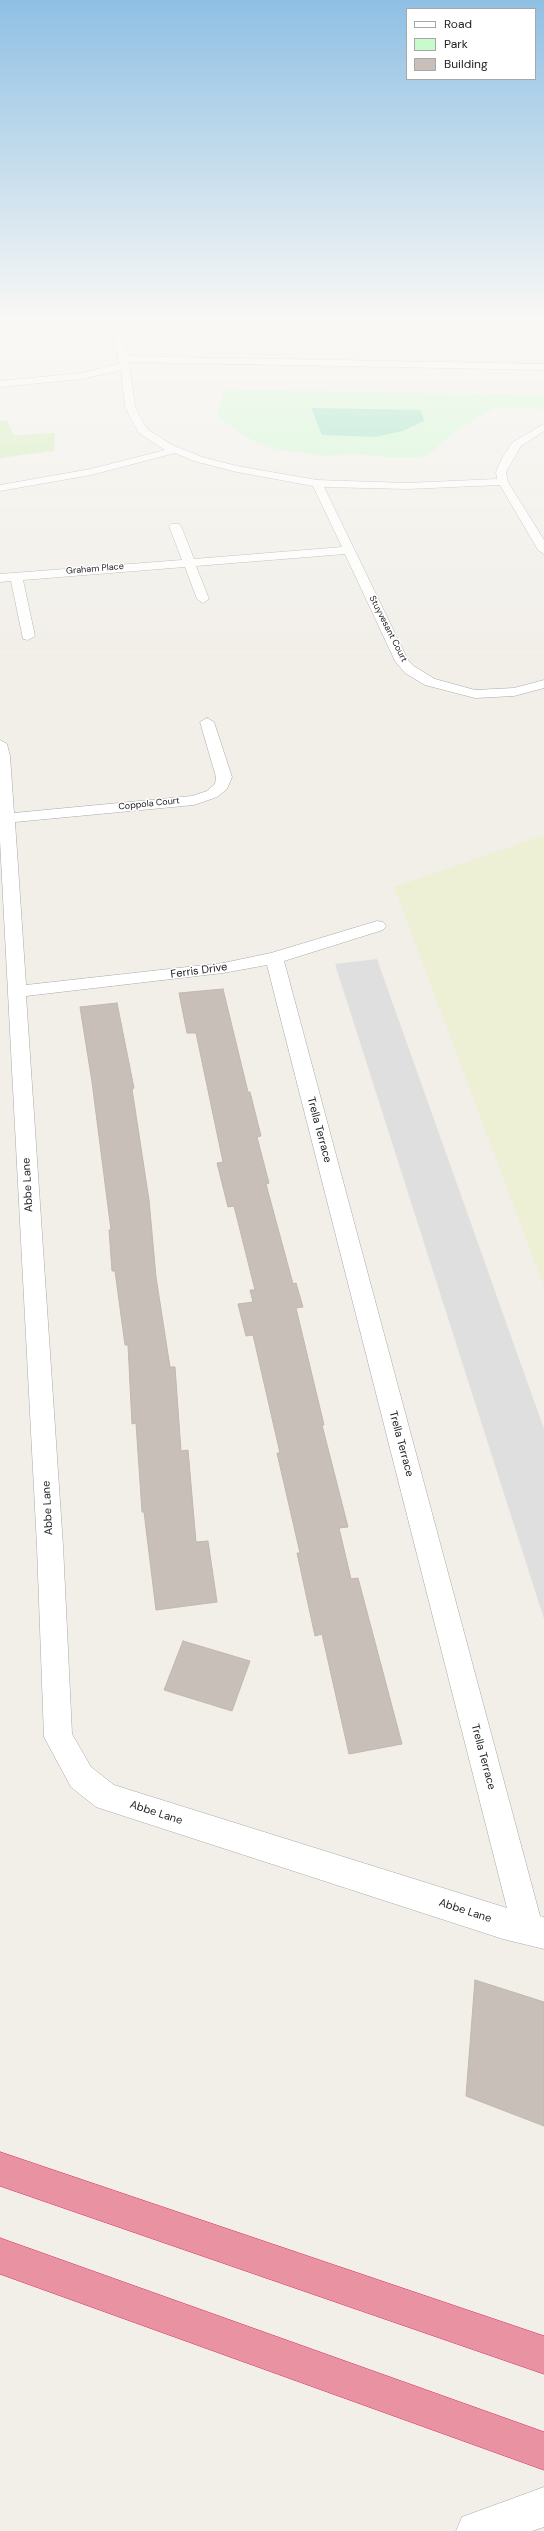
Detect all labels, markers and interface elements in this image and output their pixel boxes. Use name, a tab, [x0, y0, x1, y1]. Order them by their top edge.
legend	[406, 8, 536, 80]
text: Road	[444, 16, 472, 32]
text: Park	[444, 36, 468, 52]
text: Building	[444, 56, 488, 72]
street label: Graham Place	[66, 561, 124, 577]
street label: Stuyvesant Court	[367, 594, 409, 664]
street label: Coppola Court	[118, 795, 180, 813]
street label: Ferris Drive	[170, 960, 228, 982]
street label: Trella Terrace	[304, 1096, 334, 1164]
street label: Abbe Lane	[20, 1157, 36, 1213]
street label: Trella Terrace	[386, 1410, 416, 1478]
street label: Abbe Lane	[40, 1480, 56, 1536]
street label: Trella Terrace	[468, 1723, 498, 1791]
street label: Abbe Lane	[128, 1798, 184, 1828]
street label: Abbe Lane	[437, 1896, 493, 1926]

